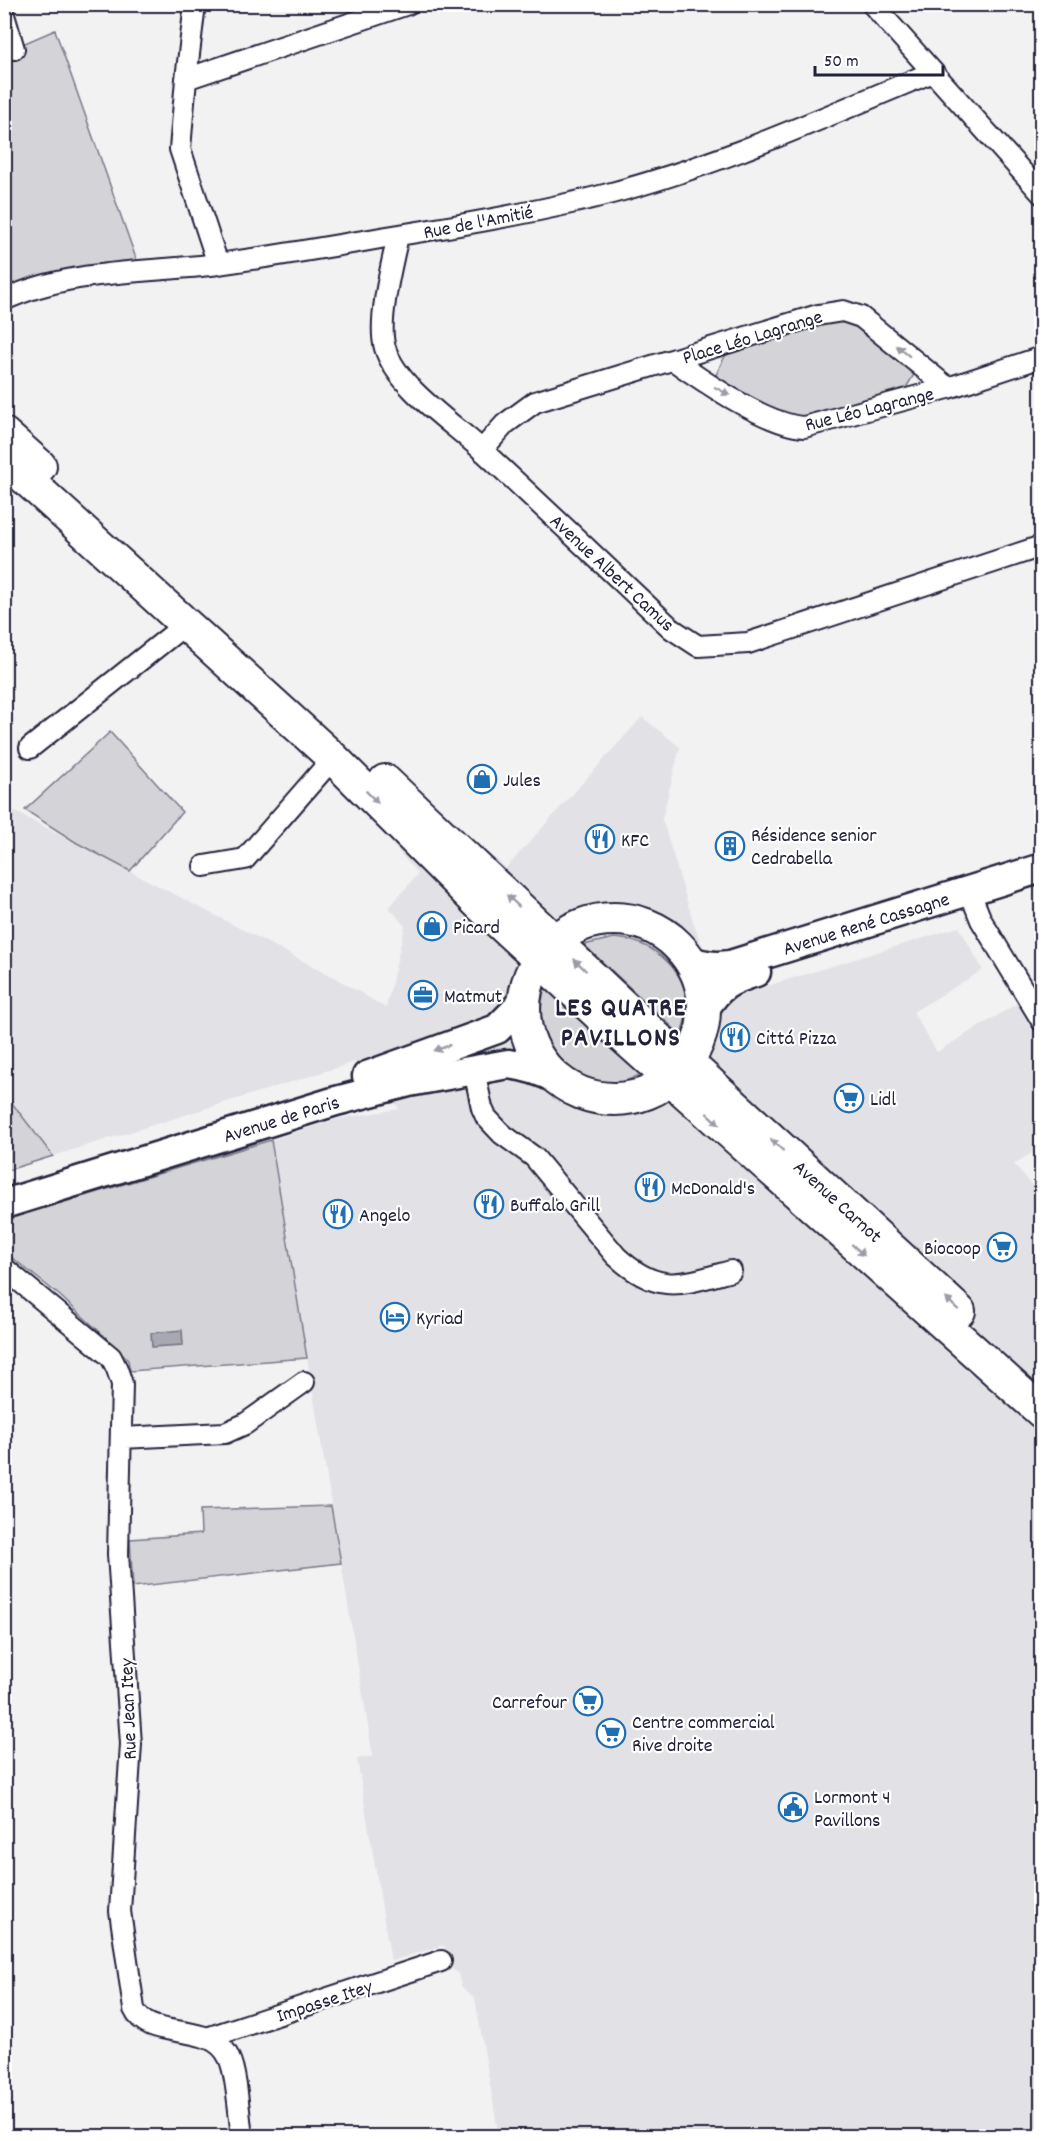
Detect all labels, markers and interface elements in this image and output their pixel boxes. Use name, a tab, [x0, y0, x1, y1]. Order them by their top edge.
scale bar	[815, 39, 942, 77]
text: 50 m	[824, 50, 859, 75]
street label: Rue de l'Amitié	[421, 200, 536, 248]
street label: Place Léo Lagrange	[680, 304, 826, 373]
one-way arrow	[895, 344, 911, 357]
street label: Rue Léo Lagrange	[802, 381, 937, 440]
one-way arrow	[713, 386, 731, 396]
street label: Avenue Albert Camus	[542, 509, 680, 640]
shop icon: Jules	[466, 763, 498, 795]
place label: Jules	[503, 768, 541, 796]
one-way arrow	[364, 790, 378, 804]
restaurant icon: KFC	[584, 823, 616, 855]
place label: Résidence senior Cedrabella	[751, 823, 877, 874]
place label: KFC	[621, 828, 649, 856]
building icon: Résidence senior Cedrabella	[714, 830, 746, 862]
street label: Avenue René Cassagne	[780, 887, 953, 965]
one-way arrow	[505, 894, 520, 908]
shop icon: Picard	[416, 910, 448, 942]
place label: Picard	[453, 915, 500, 943]
one-way arrow	[573, 958, 587, 972]
office icon: Matmut	[407, 979, 439, 1011]
place label: Matmut	[444, 984, 502, 1012]
district label: LES QUATRE PAVILLONS	[555, 991, 687, 1058]
restaurant icon: Cittá Pizza	[719, 1021, 751, 1053]
place label: Cittá Pizza	[756, 1026, 837, 1054]
one-way arrow	[433, 1044, 451, 1054]
supermarket icon: Lidl	[833, 1082, 865, 1114]
place label: Lidl	[870, 1087, 896, 1115]
street label: Avenue de Paris	[220, 1090, 343, 1152]
one-way arrow	[706, 1112, 721, 1126]
one-way arrow	[770, 1139, 785, 1152]
street label: Avenue Carnot	[786, 1155, 887, 1251]
restaurant icon: McDonald's	[634, 1171, 666, 1203]
place label: McDonald's	[671, 1176, 755, 1204]
restaurant icon: Buffalo Grill	[473, 1188, 505, 1220]
place label: Buffalo Grill	[510, 1193, 600, 1221]
restaurant icon: Angelo	[322, 1198, 354, 1230]
place label: Angelo	[359, 1203, 410, 1231]
supermarket icon: Biocoop	[986, 1231, 1018, 1263]
place label: Biocoop	[924, 1236, 981, 1264]
one-way arrow	[851, 1242, 865, 1256]
one-way arrow	[945, 1298, 960, 1311]
hotel icon: Kyriad	[379, 1301, 411, 1333]
place label: Kyriad	[416, 1306, 463, 1334]
street label: Rue Jean Itey	[114, 1657, 146, 1760]
supermarket icon: Carrefour	[572, 1685, 604, 1717]
place label: Carrefour	[492, 1690, 568, 1718]
place label: Centre commercial Rive droite	[632, 1710, 775, 1761]
supermarket icon: Centre commercial Rive droite	[595, 1717, 627, 1749]
place label: Lormont 4 Pavillons	[814, 1785, 891, 1836]
public building icon: Lormont 4 Pavillons	[777, 1791, 809, 1823]
street label: Impasse Itey	[273, 1974, 377, 2032]

